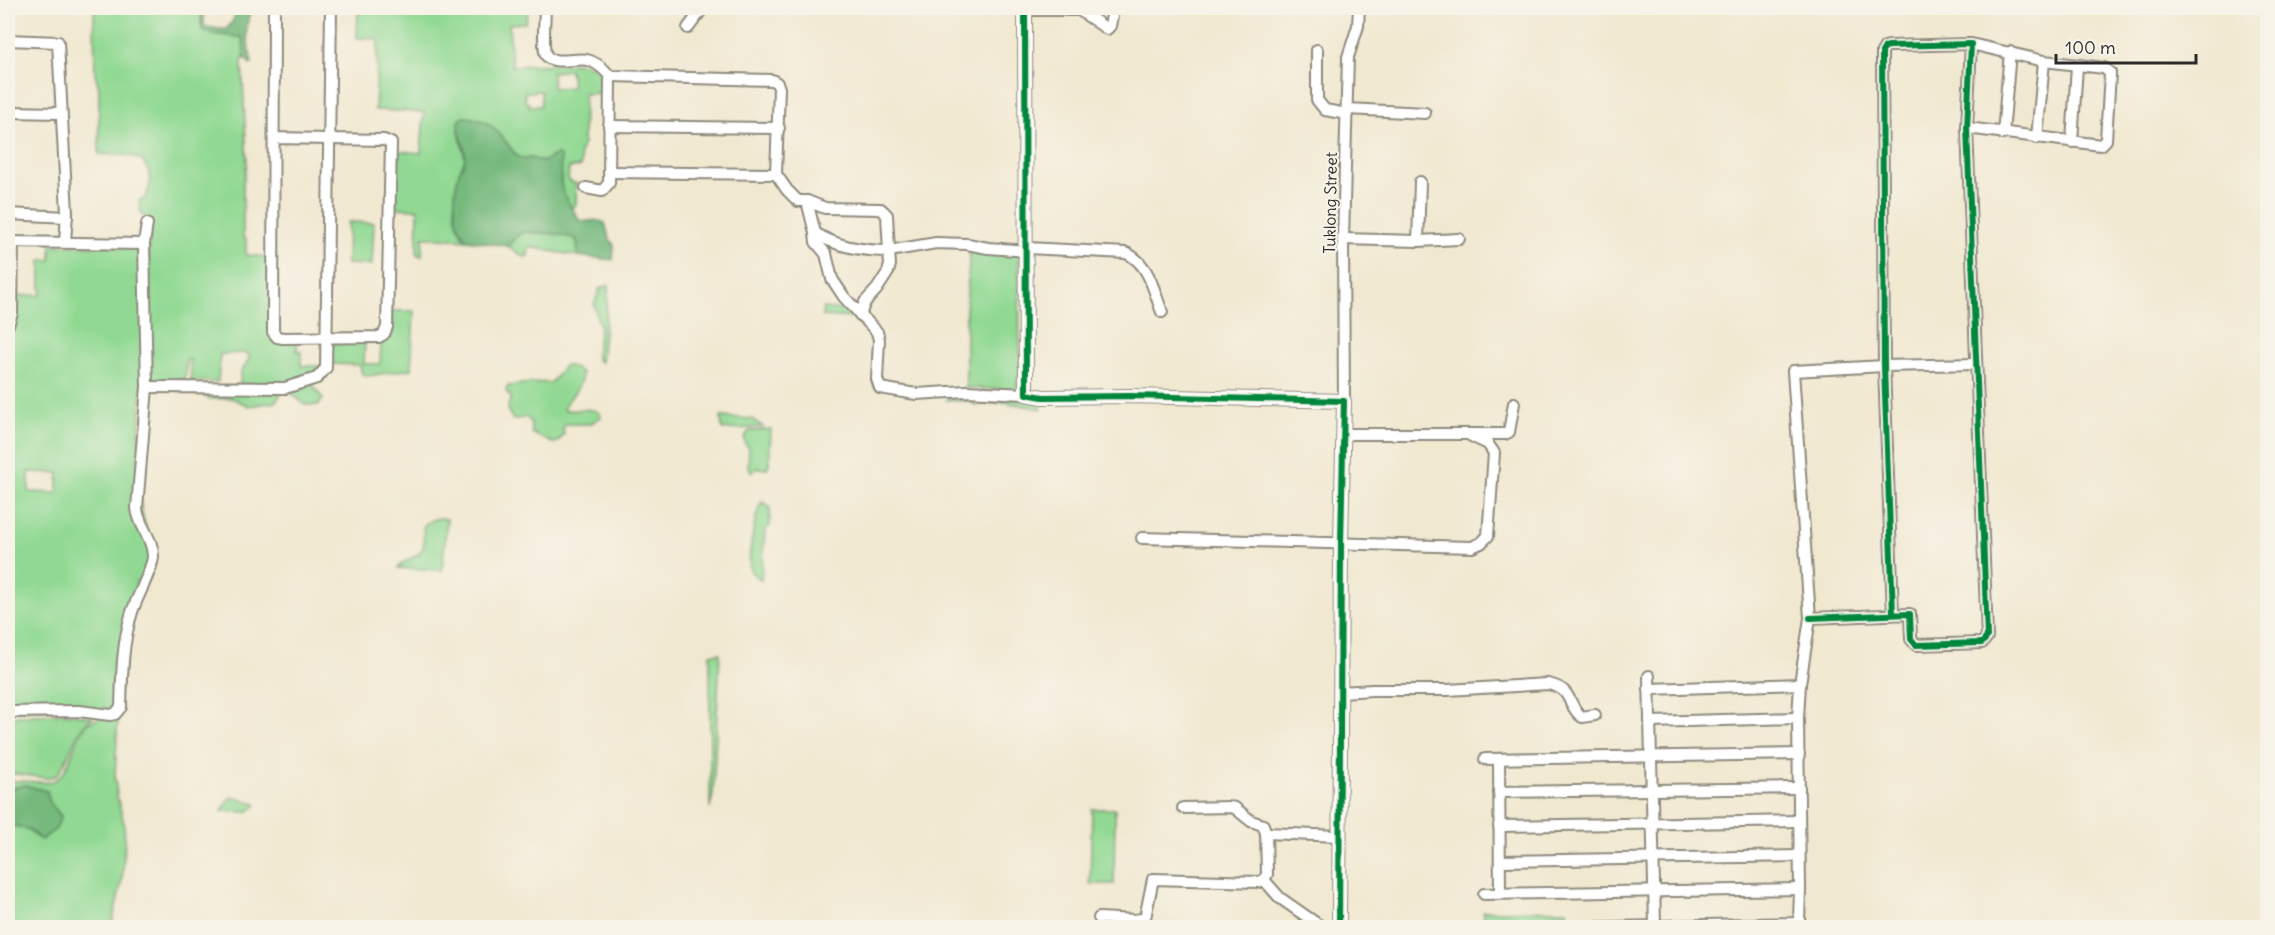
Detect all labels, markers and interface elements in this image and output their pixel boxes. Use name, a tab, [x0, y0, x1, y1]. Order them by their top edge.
scale bar	[2056, 27, 2196, 65]
text: 100 m	[2065, 36, 2116, 59]
street label: Tuklong Street	[1319, 151, 1341, 254]

